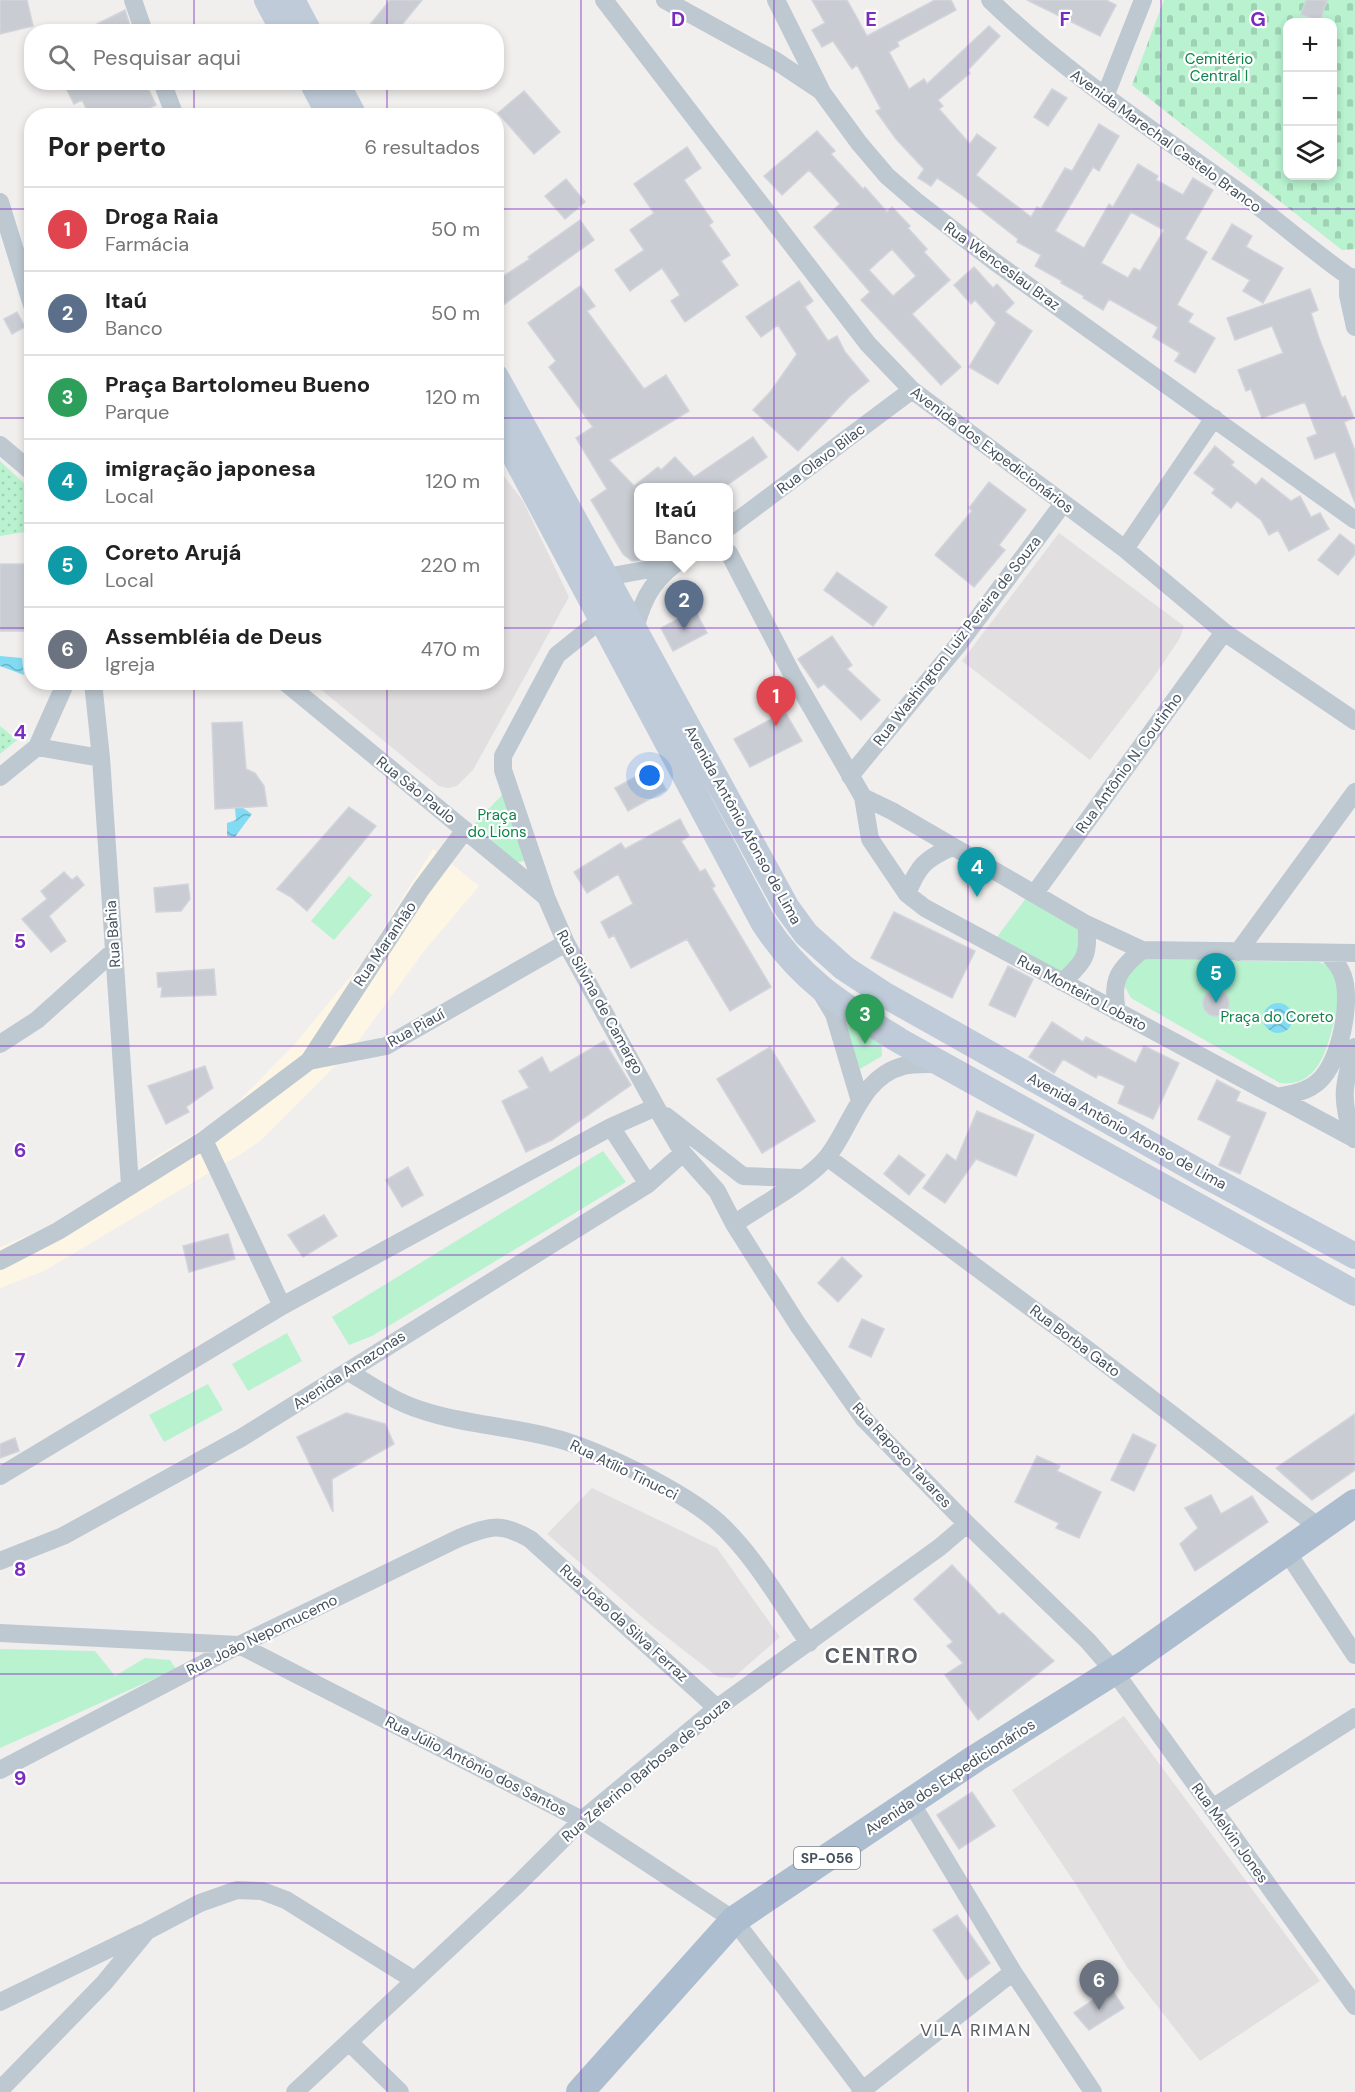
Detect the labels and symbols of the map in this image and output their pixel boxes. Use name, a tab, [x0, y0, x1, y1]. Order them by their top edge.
text: D	[671, 6, 685, 32]
text: E	[865, 6, 877, 32]
text: F	[1059, 6, 1071, 32]
text: G	[1250, 6, 1266, 32]
park label: Cemitério Central I	[1185, 49, 1253, 86]
street label: Avenida Marechal Castelo Branco	[1066, 65, 1266, 217]
street label: Rua Wenceslau Braz	[940, 217, 1064, 315]
street label: Avenida dos Expedicionários	[906, 382, 1078, 518]
street label: Rua Olavo Bilac	[773, 419, 869, 499]
street label: Rua Washington Luiz Pereira de Souza	[869, 532, 1045, 750]
pin: 2	[664, 580, 704, 630]
pin: 1	[756, 676, 796, 726]
street label: Rua Antônio N. Coutinho	[1071, 689, 1187, 837]
text: 4	[14, 719, 27, 745]
street label: Avenida Antônio Afonso de Lima	[680, 722, 806, 928]
street label: Rua São Paulo	[372, 752, 460, 828]
your location	[635, 761, 664, 790]
park label: Praça do Lions	[468, 805, 526, 842]
pin: 4	[958, 848, 996, 897]
street label: Rua Maranhão	[349, 898, 421, 990]
street label: Rua Bahia	[101, 900, 125, 968]
street label: Rua Silvina de Camargo	[552, 926, 648, 1078]
text: 5	[14, 928, 26, 954]
street label: Rua Monteiro Lobato	[1014, 950, 1150, 1036]
pin: 5	[1196, 954, 1236, 1003]
pin: 3	[846, 994, 884, 1044]
street label: Rua Piauí	[384, 1004, 449, 1052]
park label: Praça do Coreto	[1220, 1007, 1334, 1027]
street label: Avenida Antônio Afonso de Lima	[1024, 1068, 1230, 1194]
text: 6	[14, 1137, 26, 1163]
street label: Rua Borba Gato	[1026, 1300, 1124, 1382]
street label: Avenida Amazonas	[289, 1326, 409, 1414]
text: 7	[15, 1347, 26, 1373]
street label: Rua Raposo Tavares	[848, 1398, 956, 1512]
street label: Rua Atílio Tinucci	[567, 1435, 681, 1505]
text: 8	[14, 1556, 26, 1582]
street label: Rua João da Silva Ferraz	[555, 1560, 693, 1686]
street label: Rua João Nepomucemo	[183, 1590, 341, 1680]
district label: CENTRO	[825, 1642, 919, 1670]
street label: Rua Zeferino Barbosa de Souza	[558, 1694, 734, 1846]
street label: Rua Júlio Antônio dos Santos	[382, 1711, 570, 1821]
street label: Avenida dos Expedicionários	[861, 1714, 1039, 1840]
text: 9	[14, 1765, 26, 1791]
street label: Rua Melvin Jones	[1187, 1779, 1273, 1887]
road number: SP-056	[794, 1847, 860, 1869]
pin: 6	[1080, 1960, 1118, 2010]
district label: VILA RIMAN	[920, 2018, 1032, 2042]

